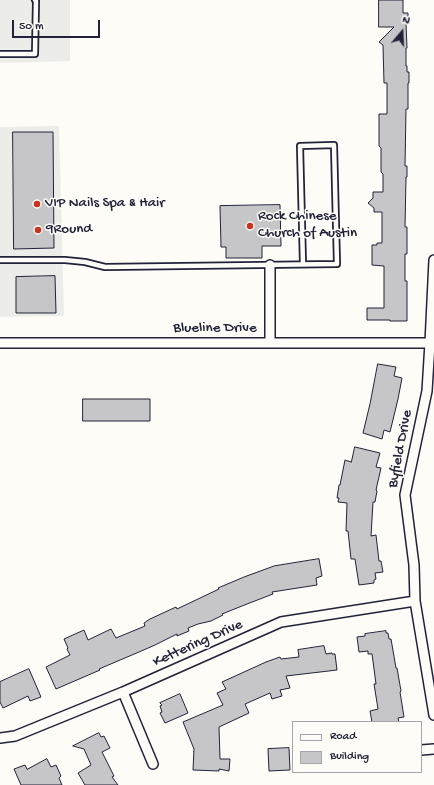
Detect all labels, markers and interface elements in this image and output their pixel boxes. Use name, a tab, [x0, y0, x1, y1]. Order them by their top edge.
scale bar	[14, 12, 102, 38]
north arrow	[382, 12, 422, 52]
text: N	[401, 14, 411, 27]
text: 50 m	[19, 20, 44, 34]
place label: VIP Nails Spa & Hair	[45, 195, 165, 213]
marker: VIP Nails Spa & Hair	[32, 199, 42, 209]
place label: Rock Chinese Church of Austin	[258, 208, 357, 243]
place label: 9Round	[46, 221, 92, 239]
marker: Rock Chinese Church of Austin	[245, 221, 255, 231]
marker: 9Round	[33, 225, 43, 235]
street label: Blueline Drive	[173, 320, 257, 338]
street label: Byfield Drive	[385, 409, 417, 489]
street label: Kettering Drive	[150, 616, 246, 672]
legend	[292, 721, 422, 773]
text: Road	[330, 730, 356, 744]
text: Building	[330, 750, 369, 764]

